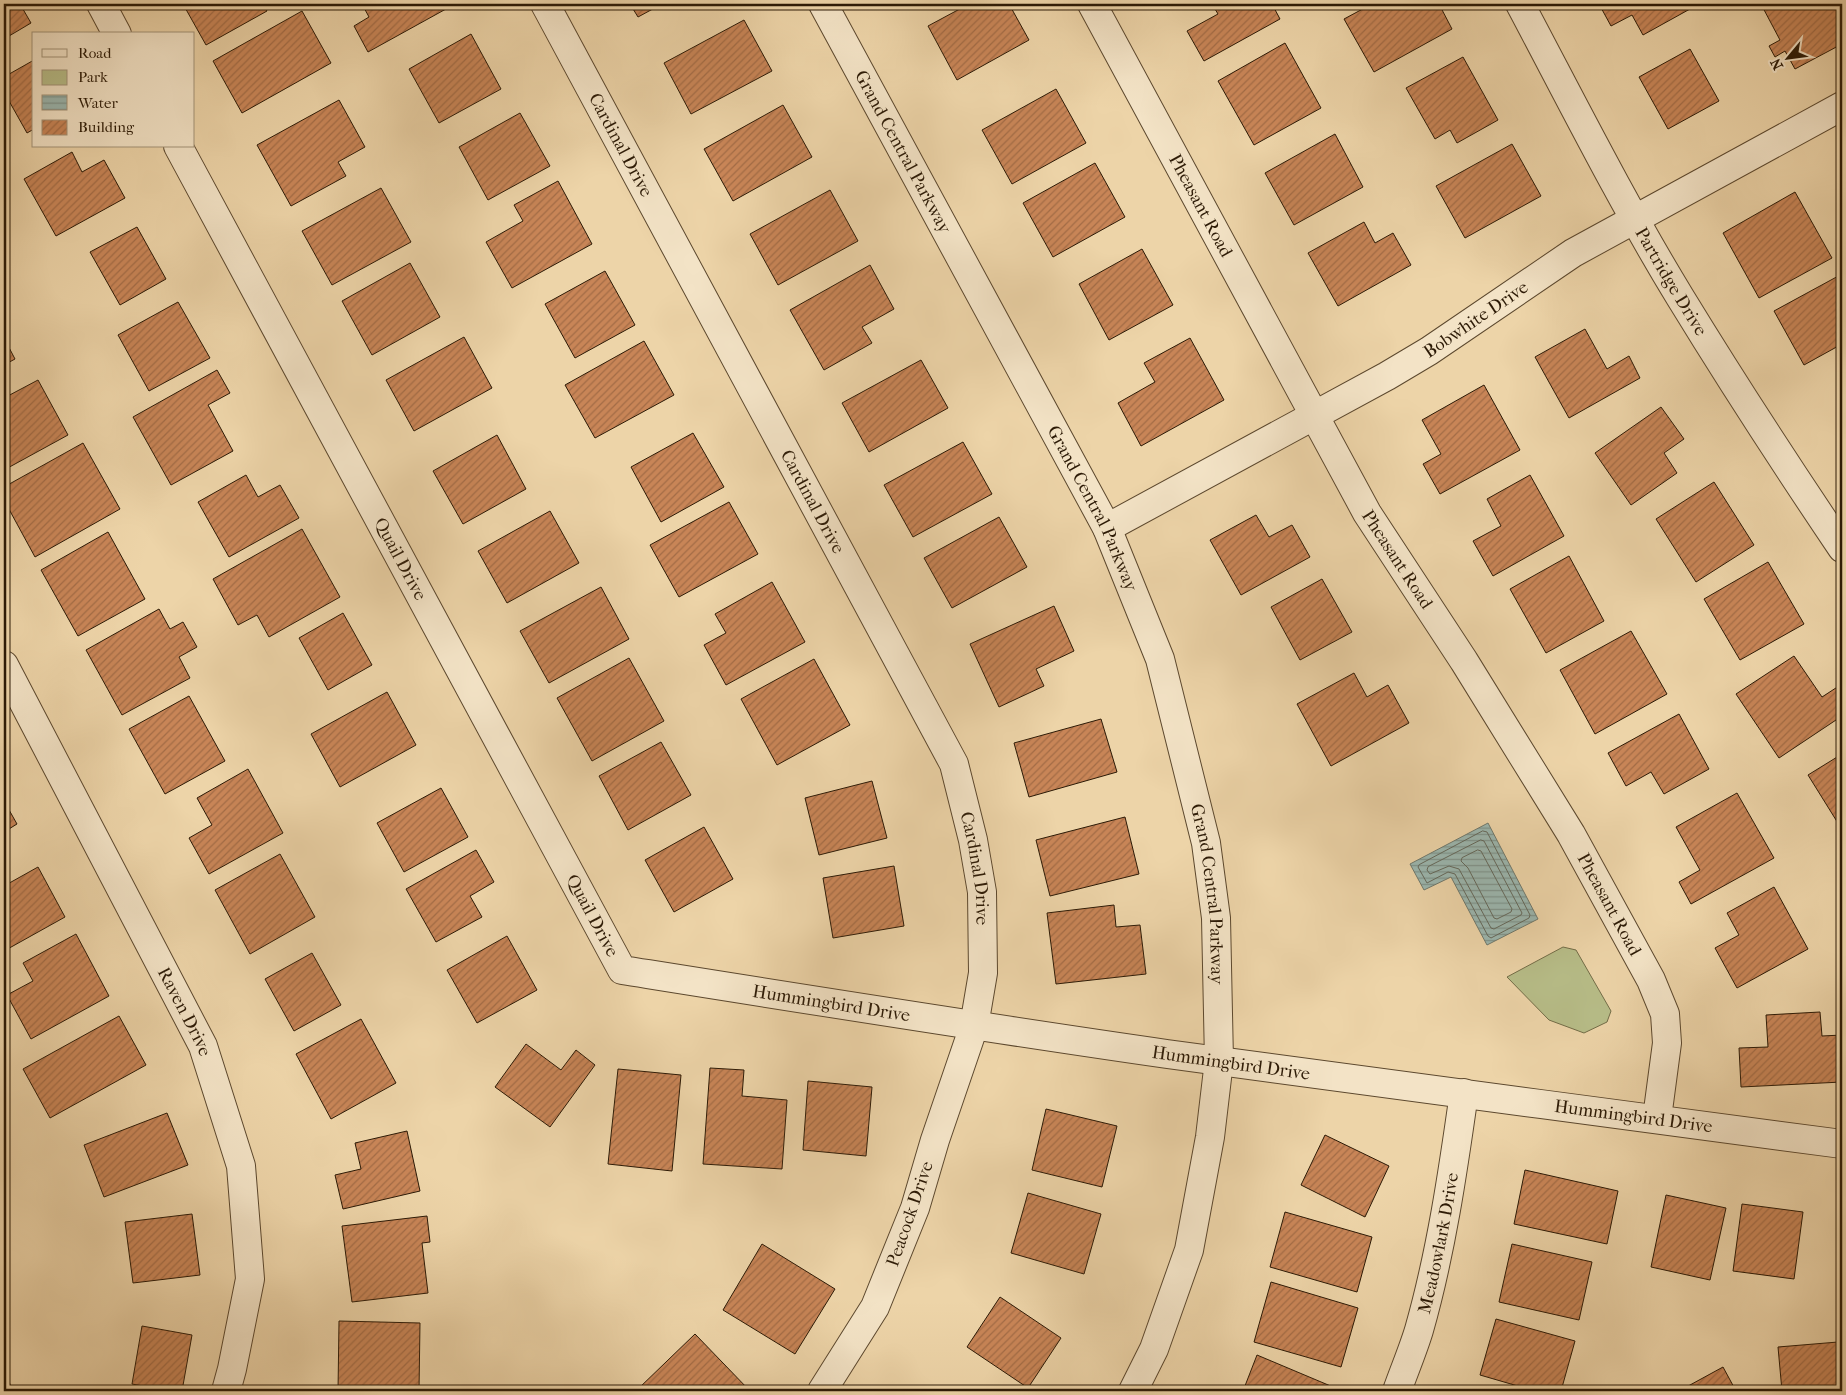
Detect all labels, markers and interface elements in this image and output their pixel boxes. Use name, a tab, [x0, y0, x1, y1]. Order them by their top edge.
legend	[32, 32, 195, 148]
north arrow	[1764, 32, 1814, 82]
text: Road	[78, 44, 112, 62]
text: N	[1767, 55, 1787, 73]
street label: Grand Central Parkway	[850, 67, 956, 238]
text: Park	[78, 68, 108, 86]
street label: Cardinal Drive	[584, 89, 657, 200]
text: Water	[77, 94, 118, 112]
text: Building	[78, 118, 135, 136]
street label: Pheasant Road	[1165, 150, 1237, 261]
street label: Partridge Drive	[1631, 224, 1712, 339]
street label: Bobwhite Drive	[1420, 276, 1532, 362]
street label: Grand Central Parkway	[1043, 422, 1142, 595]
street label: Cardinal Drive	[776, 446, 849, 557]
street label: Pheasant Road	[1357, 506, 1437, 613]
street label: Quail Drive	[370, 514, 431, 604]
street label: Grand Central Parkway	[1186, 802, 1228, 986]
street label: Cardinal Drive	[956, 810, 993, 925]
street label: Pheasant Road	[1573, 849, 1646, 959]
street label: Quail Drive	[562, 871, 623, 960]
street label: Raven Drive	[153, 964, 216, 1059]
street label: Hummingbird Drive	[751, 980, 912, 1026]
street label: Hummingbird Drive	[1151, 1041, 1311, 1084]
street label: Hummingbird Drive	[1553, 1095, 1714, 1137]
street label: Peacock Drive	[882, 1159, 938, 1269]
street label: Meadowlark Drive	[1413, 1171, 1463, 1316]

